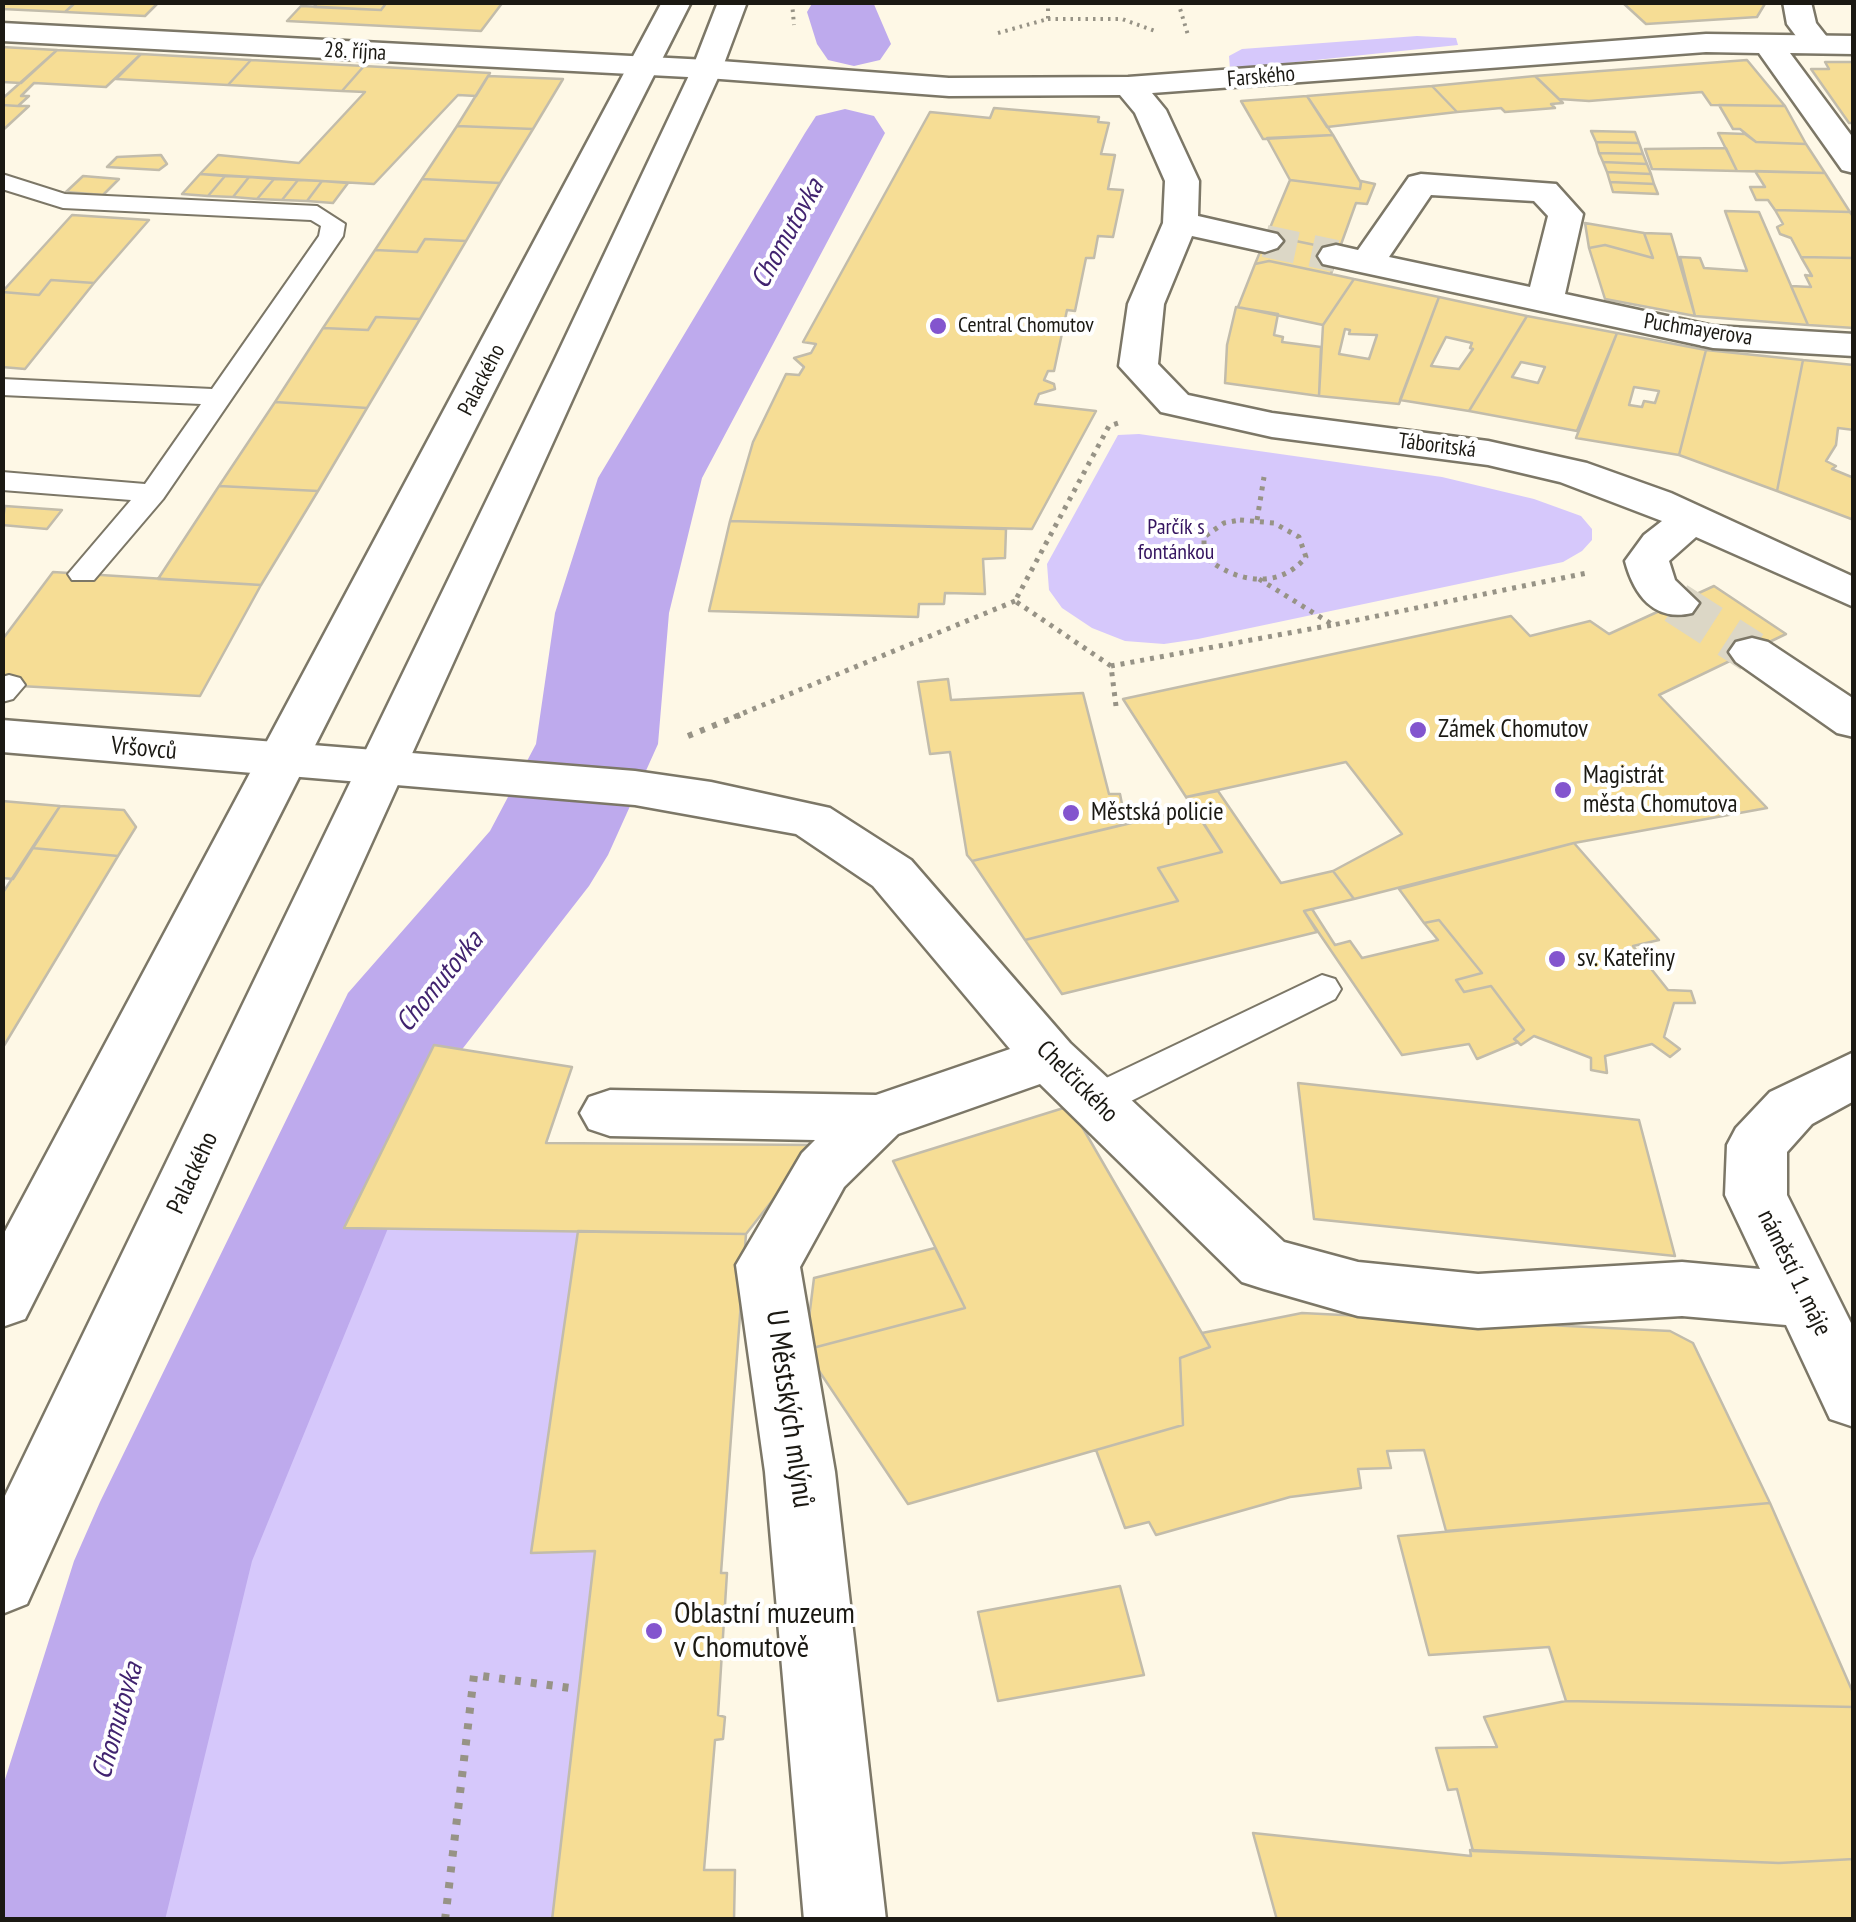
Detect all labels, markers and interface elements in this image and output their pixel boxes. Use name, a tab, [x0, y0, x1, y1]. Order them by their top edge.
street label: 28. října	[323, 37, 387, 67]
street label: Farského	[1226, 61, 1296, 93]
water label: Chomutovka	[744, 173, 832, 295]
street label: Puchmayerova	[1642, 308, 1754, 352]
place label: Central Chomutov	[958, 313, 1094, 339]
marker: Central Chomutov	[927, 315, 949, 337]
street label: Palackého	[453, 340, 511, 420]
street label: Táboritská	[1397, 428, 1477, 464]
park label: Parčík s fontánkou	[1138, 515, 1214, 566]
place label: Zámek Chomutov	[1438, 715, 1588, 745]
marker: Zámek Chomutov	[1407, 719, 1429, 741]
street label: Vršovců	[110, 731, 178, 767]
place label: Magistrát města Chomutova	[1583, 761, 1738, 820]
marker: Magistrát města Chomutova	[1552, 779, 1574, 801]
place label: Městská policie	[1091, 798, 1224, 828]
marker: Městská policie	[1060, 802, 1082, 824]
water label: Chomutovka	[389, 925, 491, 1039]
place label: sv. Kateřiny	[1577, 944, 1675, 974]
marker: sv. Kateřiny	[1546, 948, 1568, 970]
street label: Chelčického	[1030, 1035, 1124, 1129]
street label: Palackého	[161, 1127, 225, 1219]
street label: náměstí 1. máje	[1751, 1205, 1837, 1341]
street label: U Městských mlýnů	[757, 1308, 821, 1510]
place label: Oblastní muzeum v Chomutově	[674, 1596, 855, 1666]
marker: Oblastní muzeum v Chomutově	[643, 1620, 665, 1642]
water label: Chomutovka	[85, 1659, 151, 1783]

